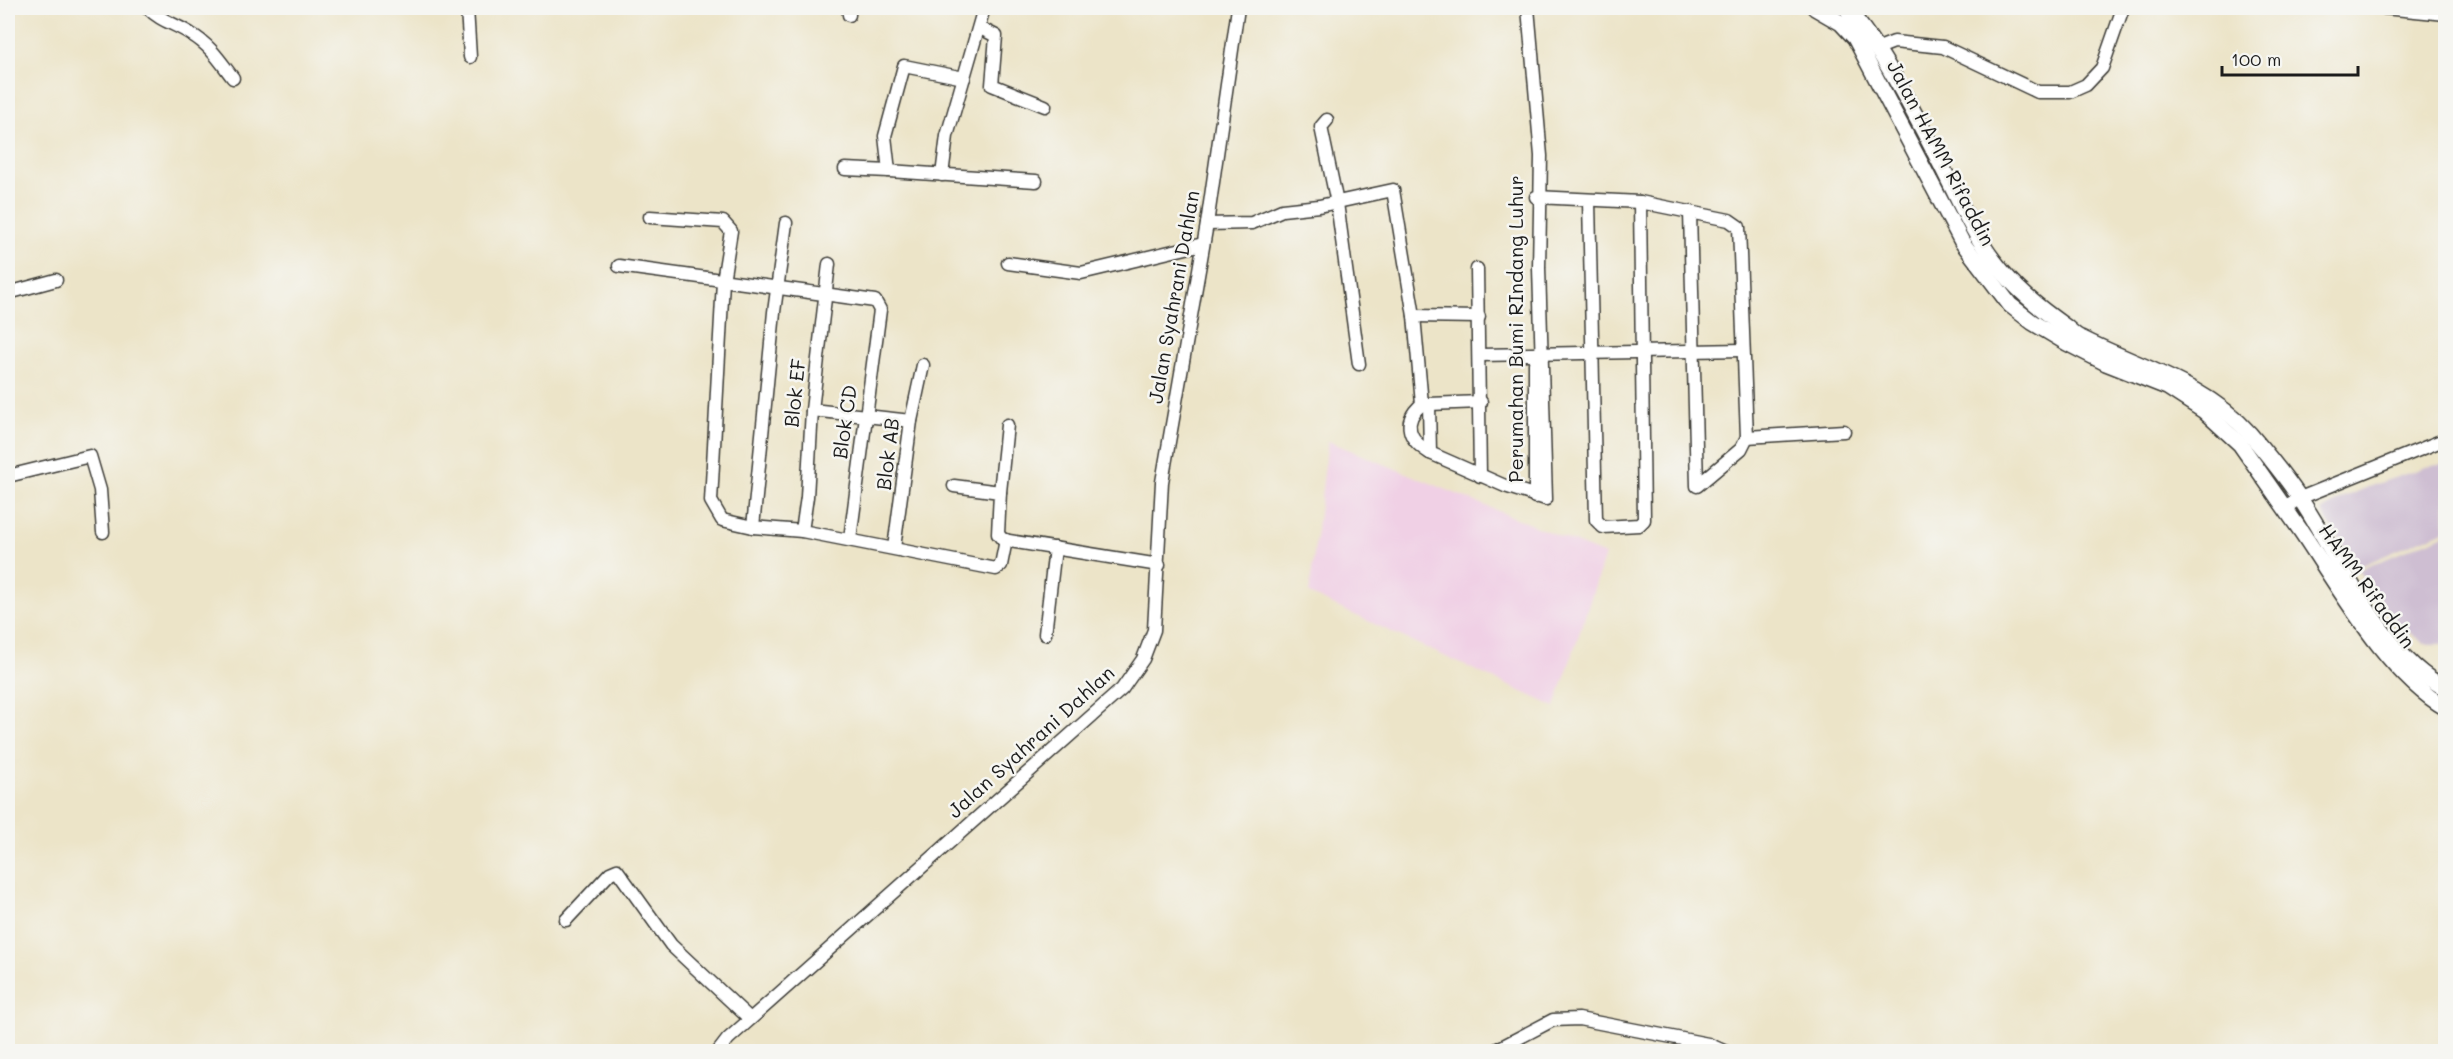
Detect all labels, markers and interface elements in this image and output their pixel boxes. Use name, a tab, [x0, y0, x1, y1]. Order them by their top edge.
scale bar	[2222, 39, 2358, 77]
text: 100 m	[2231, 47, 2281, 71]
street label: Jalan HAMM Rifaddin	[1882, 55, 2002, 250]
street label: Perumahan Bumi RIndang Luhur	[1502, 175, 1528, 483]
street label: Jalan Syahrani Dahlan	[1141, 188, 1205, 405]
street label: Blok EF	[777, 357, 811, 429]
street label: Blok CD	[826, 383, 862, 460]
street label: Blok AB	[870, 416, 904, 491]
street label: HAMM Rifaddin	[2314, 518, 2422, 653]
street label: Jalan Syahrani Dahlan	[941, 659, 1119, 823]

